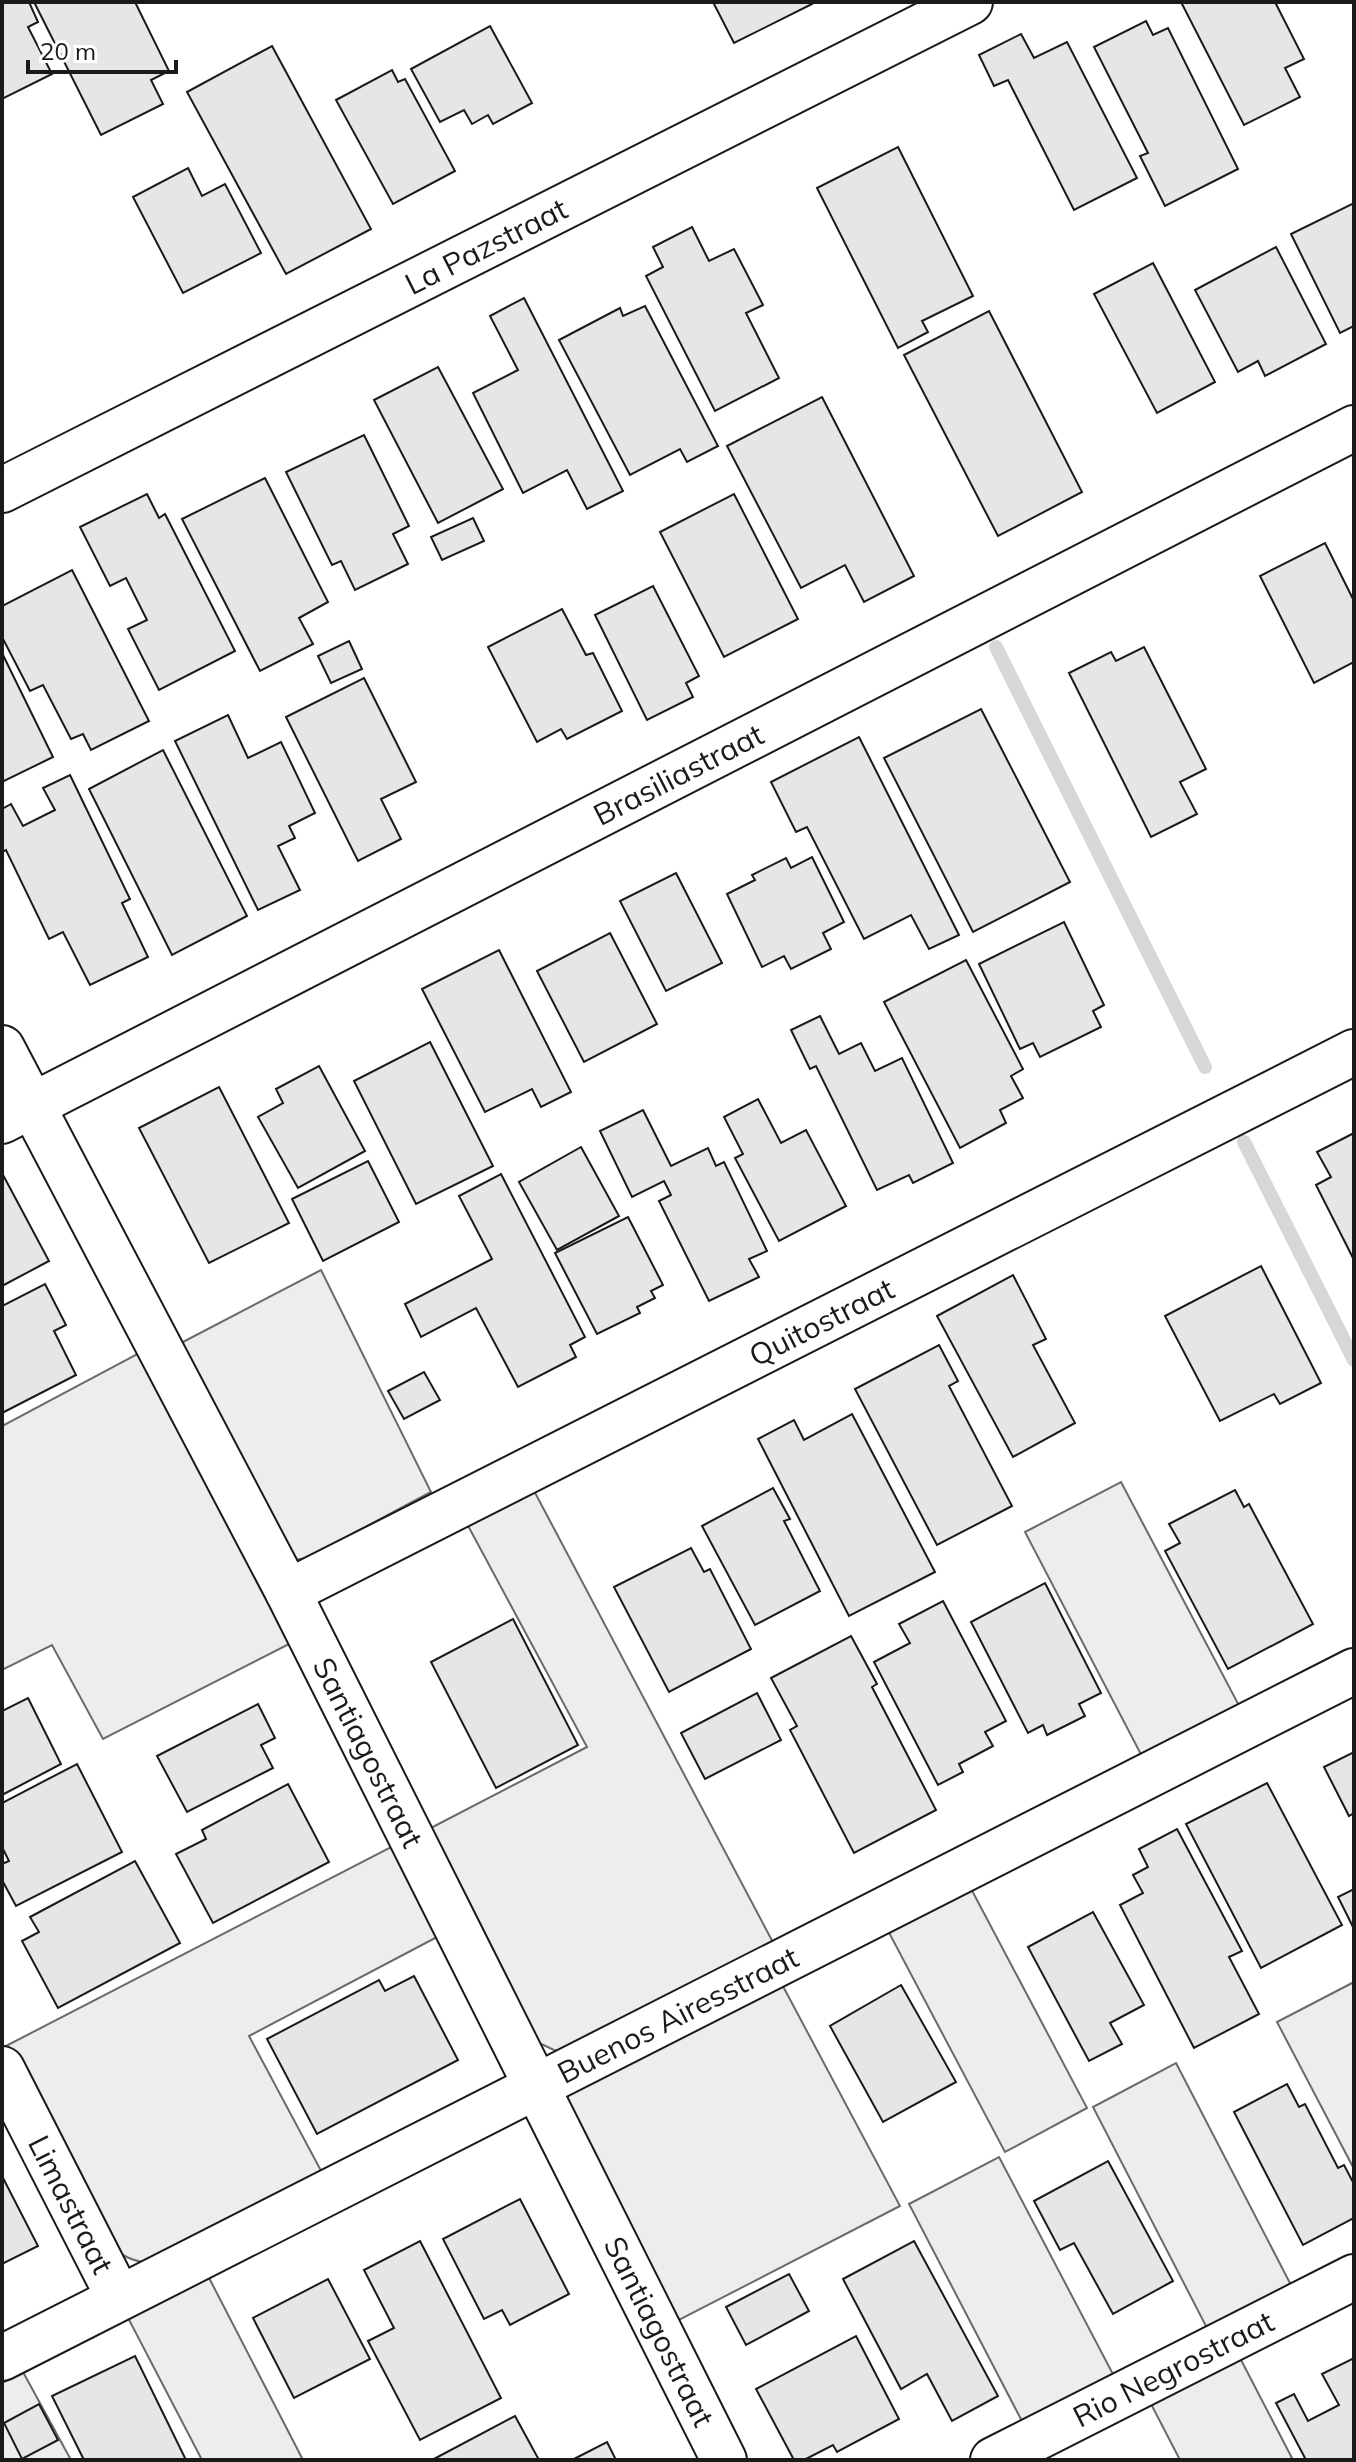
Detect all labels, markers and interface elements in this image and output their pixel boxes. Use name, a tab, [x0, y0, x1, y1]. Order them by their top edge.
scale bar	[28, 24, 176, 74]
text: 20 m	[40, 36, 96, 66]
street label: La Pazstraat	[398, 189, 574, 303]
street label: Brasiliastraat	[587, 715, 770, 834]
street label: Quitostraat	[743, 1269, 900, 1374]
street label: Santiagostraat	[305, 1651, 432, 1854]
street label: Buenos Airesstraat	[551, 1938, 805, 2092]
street label: Limastraat	[20, 2129, 122, 2280]
street label: Santiagostraat	[596, 2230, 723, 2433]
street label: Rio Negrostraat	[1066, 2302, 1280, 2435]

